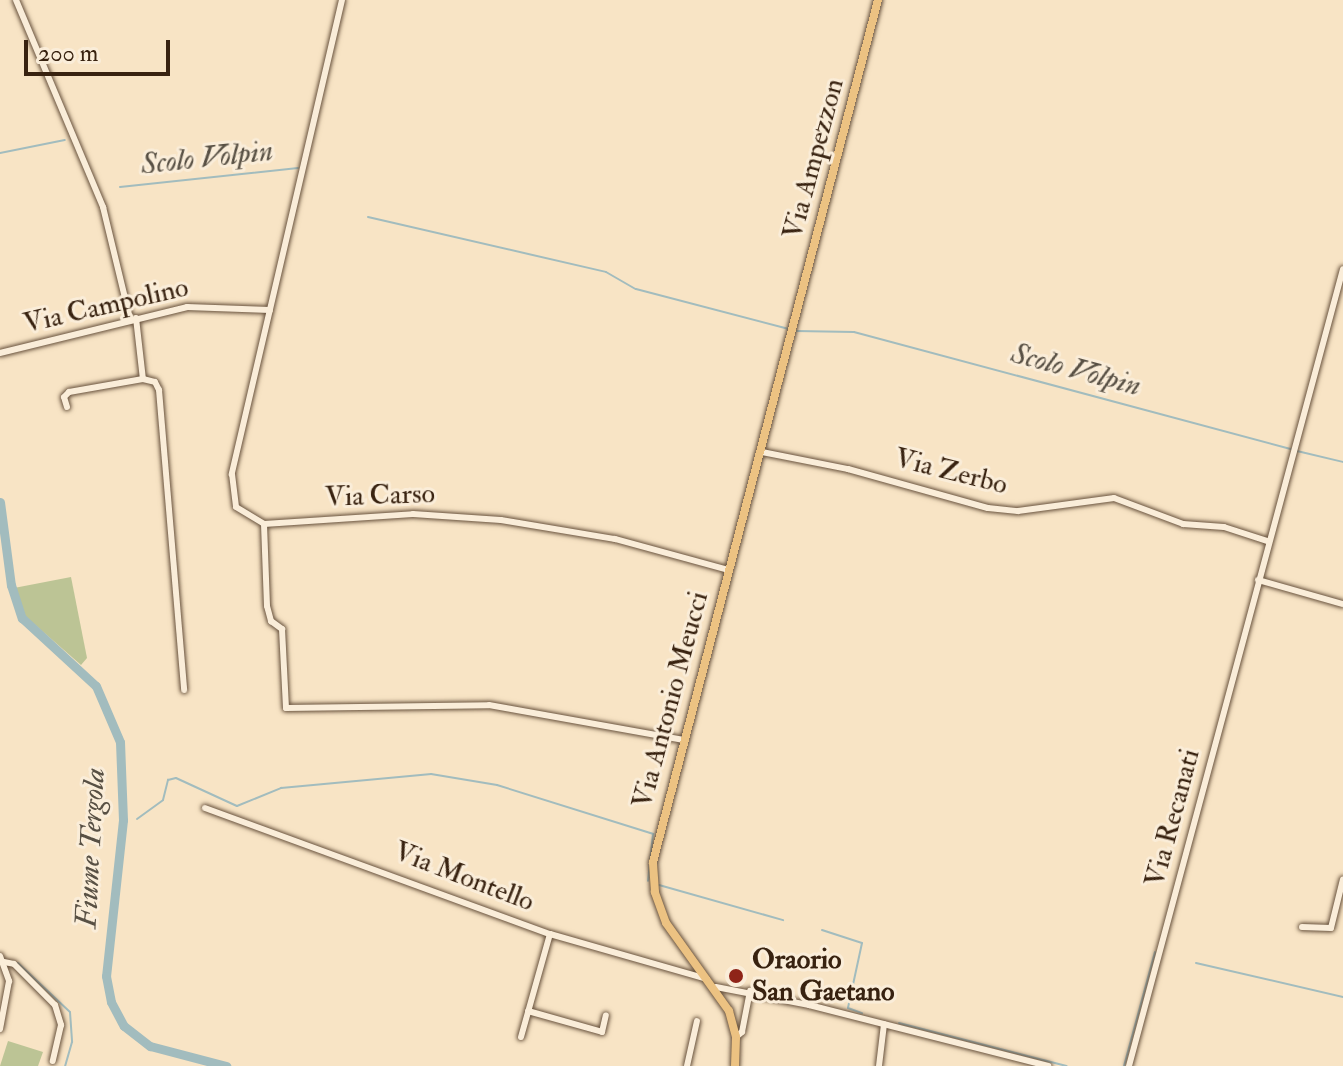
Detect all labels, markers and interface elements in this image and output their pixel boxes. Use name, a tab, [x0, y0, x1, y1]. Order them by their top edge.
scale bar	[28, 24, 174, 74]
text: 200 m	[38, 38, 98, 69]
street label: Via Ampezzon	[776, 75, 852, 243]
water label: Scolo Volpin	[139, 133, 275, 183]
street label: Via Campolino	[20, 271, 192, 341]
water label: Scolo Volpin	[1007, 335, 1145, 405]
street label: Via Zerbo	[891, 442, 1011, 502]
street label: Via Carso	[324, 477, 436, 515]
street label: Via Antonio Meucci	[626, 588, 716, 812]
street label: Via Recanati	[1138, 745, 1208, 891]
water label: Fiume Tergola	[69, 767, 113, 929]
street label: Via Montello	[389, 835, 539, 919]
place label: Oraorio San Gaetano	[752, 943, 895, 1009]
marker: Oraorio San Gaetano	[727, 967, 745, 985]

